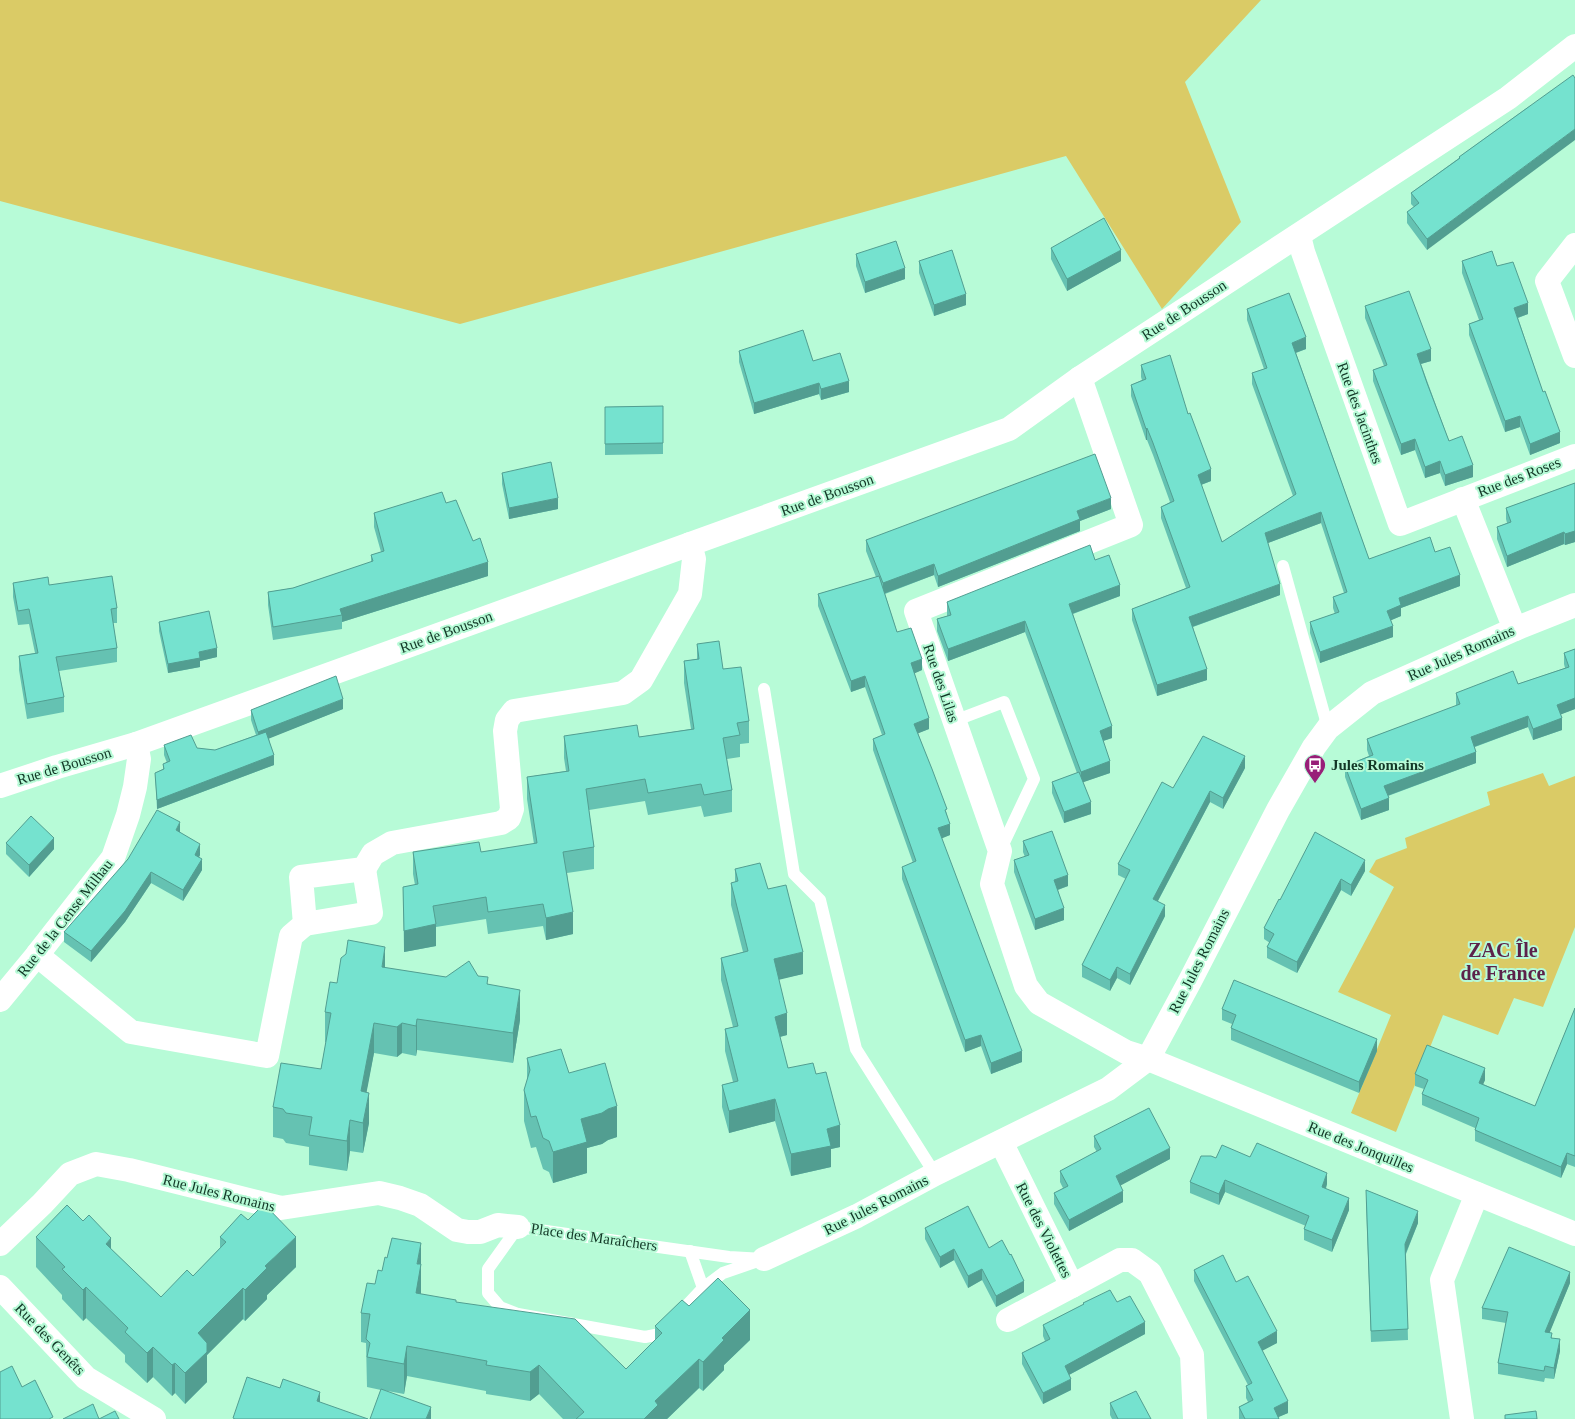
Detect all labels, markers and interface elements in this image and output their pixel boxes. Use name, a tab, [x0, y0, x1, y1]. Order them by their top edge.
street label: Rue de Bousson	[1139, 276, 1230, 343]
street label: Rue des Jacinthes	[1334, 360, 1386, 466]
street label: Rue des Roses	[1475, 454, 1563, 500]
street label: Rue de Bousson	[778, 471, 876, 519]
street label: Rue de Bousson	[397, 608, 495, 656]
street label: Rue Jules Romains	[1405, 622, 1517, 684]
street label: Rue des Lilas	[920, 642, 962, 724]
street label: Rue de Bousson	[15, 744, 113, 788]
bus stop icon: Jules Romains	[1303, 753, 1327, 784]
place label: Jules Romains	[1331, 757, 1424, 773]
street label: Rue de la Cense Milhau	[14, 856, 116, 980]
street label: Rue Jules Romains	[1166, 906, 1232, 1016]
district label: ZAC Île de France	[1461, 938, 1546, 984]
street label: Rue des Jonquilles	[1306, 1119, 1416, 1176]
street label: Rue Jules Romains	[161, 1171, 277, 1215]
street label: Rue Jules Romains	[821, 1172, 931, 1238]
street label: Rue des Violettes	[1013, 1180, 1075, 1280]
street label: Place des Maraîchers	[530, 1220, 658, 1254]
street label: Rue des Genêts	[12, 1300, 88, 1378]

